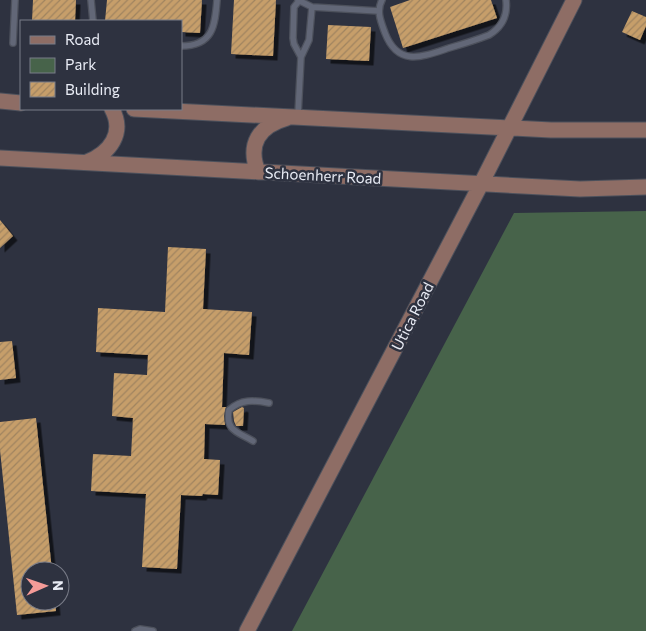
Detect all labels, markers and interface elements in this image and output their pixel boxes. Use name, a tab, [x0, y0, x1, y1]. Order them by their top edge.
legend	[20, 20, 182, 110]
text: Road	[65, 30, 100, 48]
text: Park	[65, 55, 96, 73]
text: Building	[65, 80, 120, 98]
street label: Schoenherr Road	[264, 163, 382, 187]
street label: Utica Road	[387, 279, 437, 353]
north arrow	[20, 561, 70, 611]
text: N	[50, 580, 67, 591]

